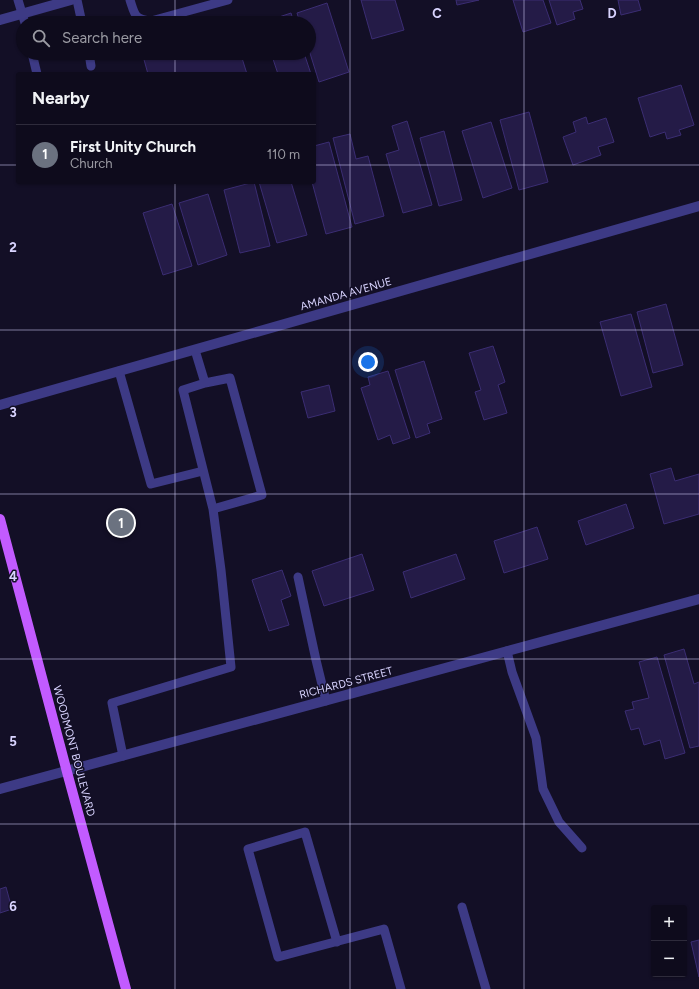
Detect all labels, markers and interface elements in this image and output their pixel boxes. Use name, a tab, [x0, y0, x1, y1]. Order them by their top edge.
text: C	[432, 6, 442, 21]
text: D	[607, 6, 617, 21]
search box	[16, 16, 316, 60]
icon: search	[30, 27, 52, 49]
text: Search here	[62, 29, 142, 47]
text: Nearby	[32, 88, 90, 108]
text: First Unity Church	[70, 138, 196, 156]
text: 1	[42, 147, 48, 162]
text: 110 m	[267, 147, 300, 162]
text: Church	[70, 156, 113, 171]
text: 2	[9, 240, 17, 255]
street label: AMANDA AVENUE	[299, 275, 393, 313]
your location	[358, 352, 378, 372]
text: 3	[9, 405, 17, 420]
pin: 1	[108, 508, 134, 538]
text: 4	[9, 569, 17, 584]
street label: RICHARDS STREET	[298, 664, 394, 702]
street label: WOODMONT BOULEVARD	[50, 684, 98, 818]
text: 5	[9, 734, 17, 749]
text: 6	[9, 899, 17, 914]
map controls	[651, 905, 687, 977]
button: +	[651, 905, 687, 941]
button: −	[651, 941, 687, 977]

